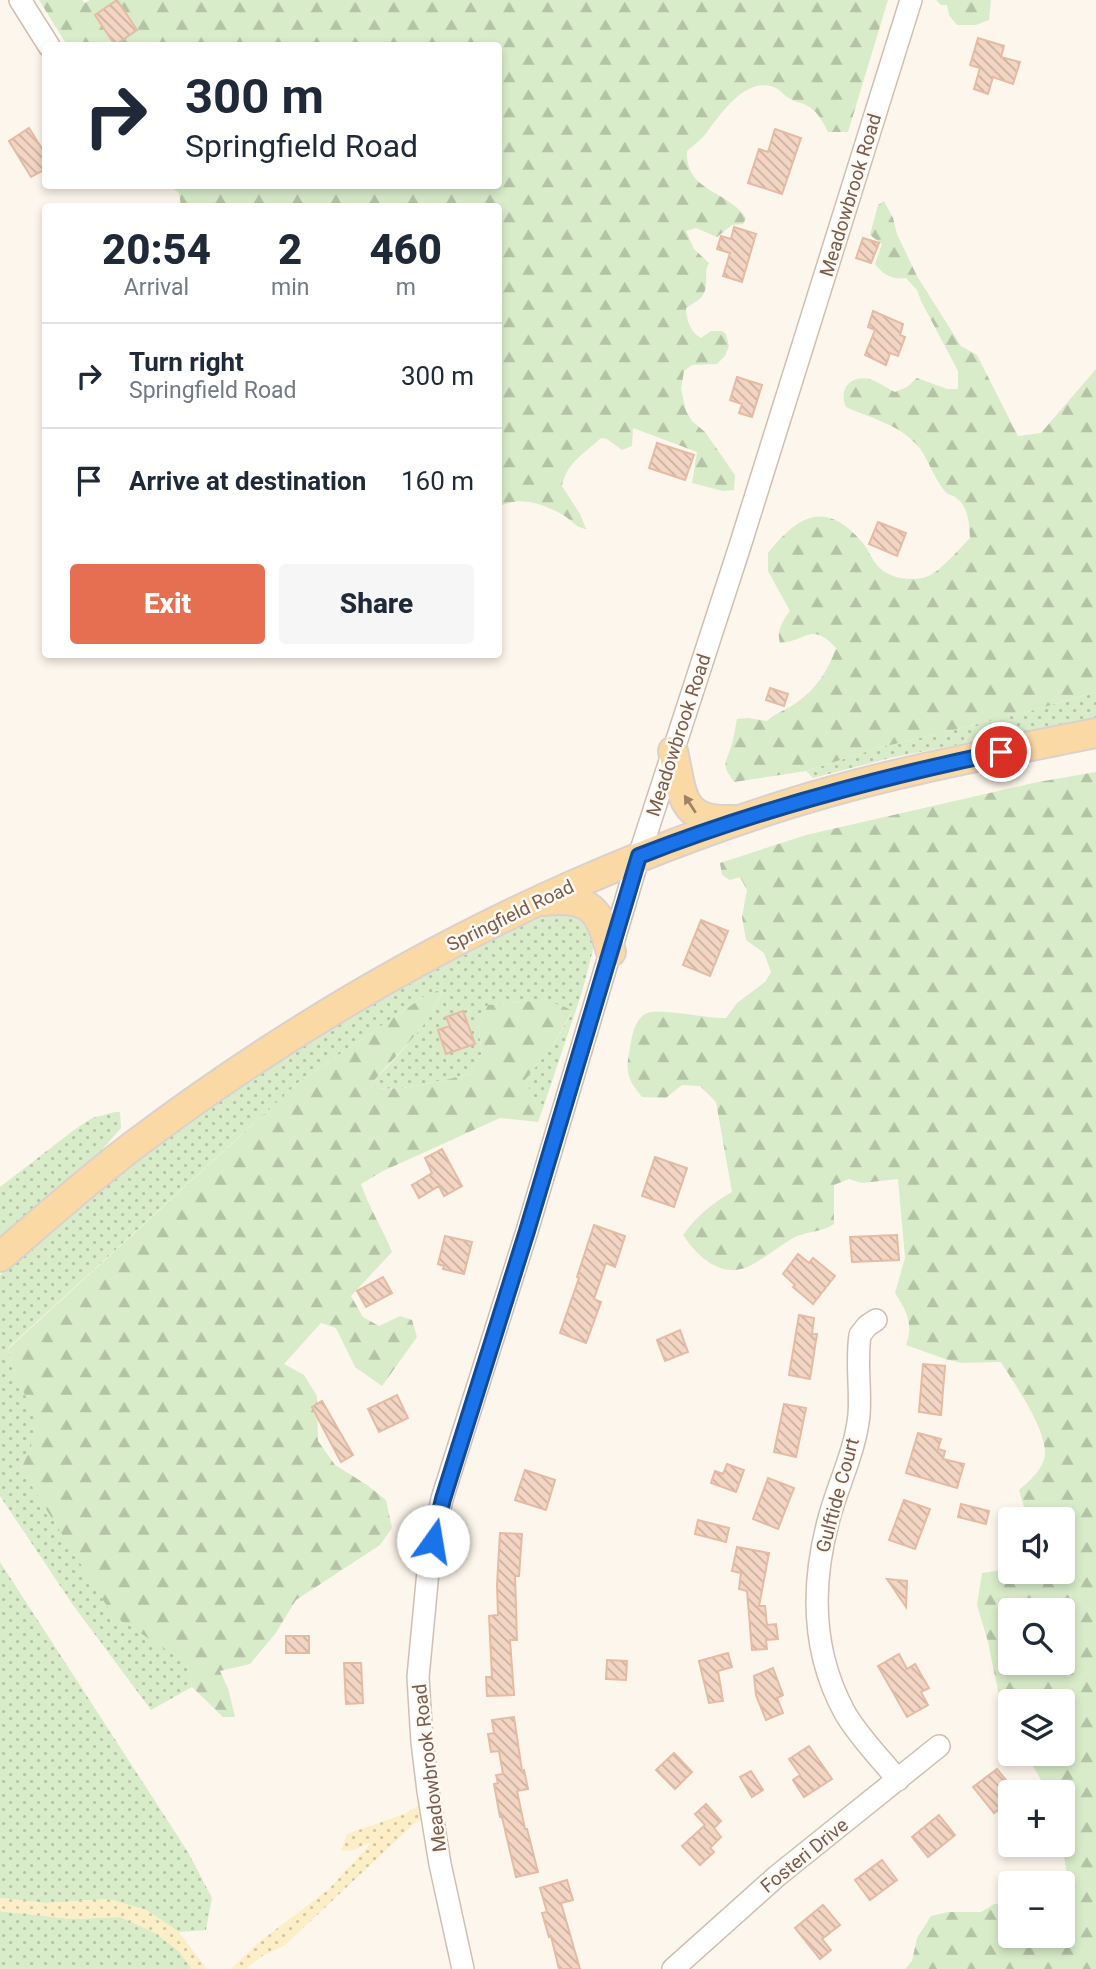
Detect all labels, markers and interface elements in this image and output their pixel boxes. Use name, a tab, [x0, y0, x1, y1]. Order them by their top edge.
text: 300 m	[185, 68, 324, 125]
icon: right	[70, 70, 161, 161]
street label: Meadowbrook Road	[815, 111, 886, 279]
text: Springfield Road	[185, 127, 418, 165]
text: 20:54	[102, 225, 211, 274]
text: 2	[278, 225, 302, 274]
text: 460	[369, 225, 442, 274]
text: Arrival	[124, 274, 189, 301]
text: min	[271, 274, 309, 301]
text: m	[396, 274, 416, 301]
text: Turn right	[129, 347, 244, 377]
icon: right	[70, 357, 108, 395]
text: 300 m	[401, 361, 474, 391]
text: Springfield Road	[129, 377, 297, 404]
icon: arrive	[70, 462, 108, 500]
text: Arrive at destination	[129, 466, 366, 496]
text: 160 m	[401, 466, 474, 496]
button: Exit	[70, 564, 265, 644]
button: Share	[279, 564, 474, 644]
street label: Meadowbrook Road	[641, 651, 716, 819]
pin	[971, 722, 1031, 782]
icon: arrive	[982, 733, 1020, 771]
one-way arrow	[683, 794, 696, 814]
street label: Springfield Road	[443, 875, 577, 956]
street label: Gulftide Court	[811, 1435, 864, 1555]
position arrow	[396, 1504, 470, 1578]
map controls	[998, 1507, 1075, 1948]
button: sound	[998, 1507, 1075, 1584]
button: search	[998, 1598, 1075, 1675]
street label: Meadowbrook Road	[408, 1682, 451, 1853]
button: layers	[998, 1689, 1075, 1766]
button: +	[998, 1780, 1075, 1857]
street label: Fosteri Drive	[756, 1813, 853, 1898]
button: −	[998, 1871, 1075, 1948]

